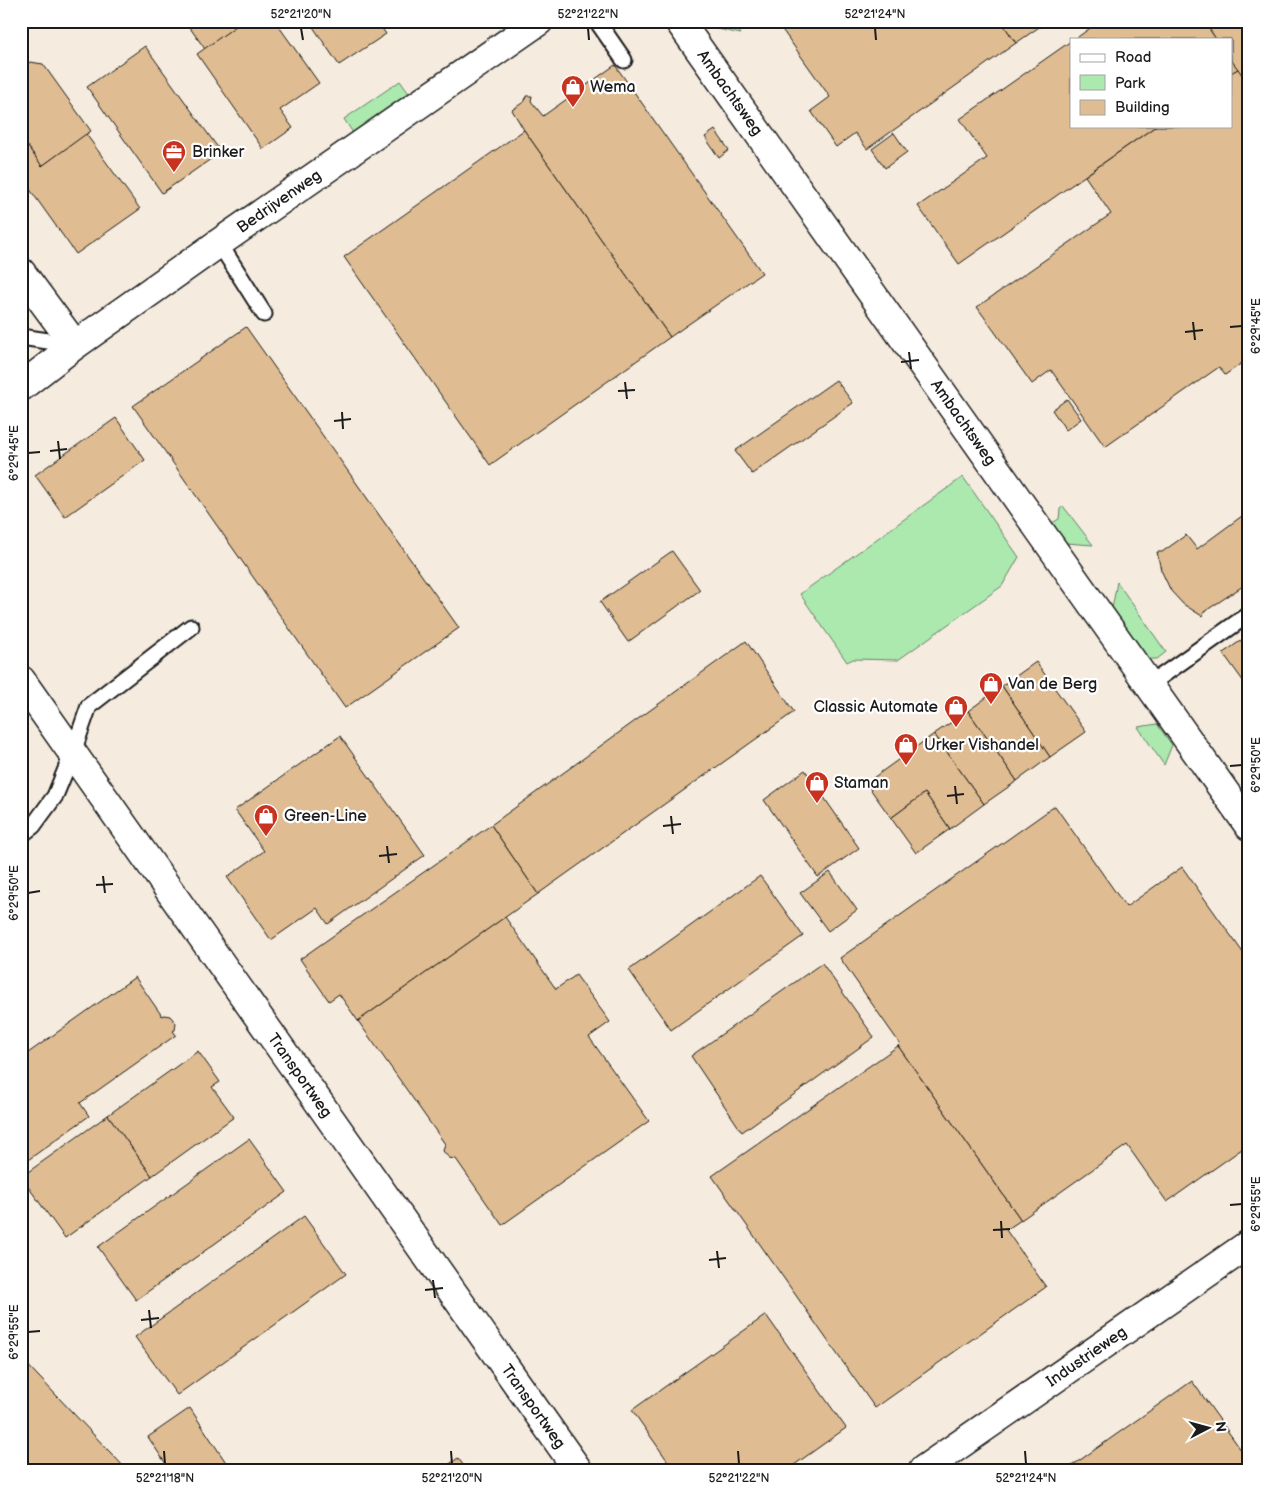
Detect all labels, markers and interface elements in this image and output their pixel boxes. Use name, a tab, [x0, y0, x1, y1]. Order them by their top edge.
text: 52°21'20"N	[271, 7, 331, 22]
text: 52°21'22"N	[558, 7, 619, 22]
text: 52°21'24"N	[844, 7, 906, 22]
legend	[1070, 38, 1232, 128]
street label: Ambachtsweg	[693, 46, 767, 139]
text: Road	[1115, 48, 1151, 67]
shop icon: Wema	[560, 74, 586, 108]
text: Park	[1115, 74, 1146, 93]
place label: Wema	[590, 78, 635, 97]
text: Building	[1115, 98, 1170, 117]
office icon: Brinker	[161, 139, 187, 173]
place label: Brinker	[192, 143, 245, 162]
street label: Bedrijvenweg	[233, 166, 325, 237]
text: 6°29'45"E	[1249, 298, 1264, 354]
street label: Ambachtsweg	[926, 376, 1000, 469]
text: 6°29'45"E	[7, 425, 22, 481]
shop icon: Van de Berg	[978, 671, 1004, 705]
place label: Van de Berg	[1008, 675, 1097, 694]
shop icon: Classic Automate	[943, 694, 969, 728]
place label: Classic Automate	[813, 698, 939, 717]
shop icon: Urker Vishandel	[893, 732, 919, 766]
place label: Urker Vishandel	[924, 736, 1039, 755]
text: 6°29'50"E	[1249, 737, 1264, 793]
shop icon: Staman	[804, 770, 830, 804]
place label: Staman	[834, 774, 888, 793]
shop icon: Green-Line	[253, 803, 279, 837]
place label: Green-Line	[284, 807, 367, 826]
text: 6°29'50"E	[7, 865, 22, 921]
street label: Transportweg	[264, 1030, 336, 1121]
text: 6°29'55"E	[1249, 1176, 1264, 1232]
text: 6°29'55"E	[7, 1304, 22, 1360]
street label: Industrieweg	[1043, 1322, 1130, 1391]
street label: Transportweg	[497, 1361, 570, 1452]
north arrow	[1182, 1404, 1232, 1454]
text: N	[1211, 1421, 1229, 1433]
text: 52°21'18"N	[136, 1471, 194, 1486]
text: 52°21'20"N	[422, 1471, 482, 1486]
text: 52°21'22"N	[709, 1471, 770, 1486]
text: 52°21'24"N	[995, 1471, 1057, 1486]

